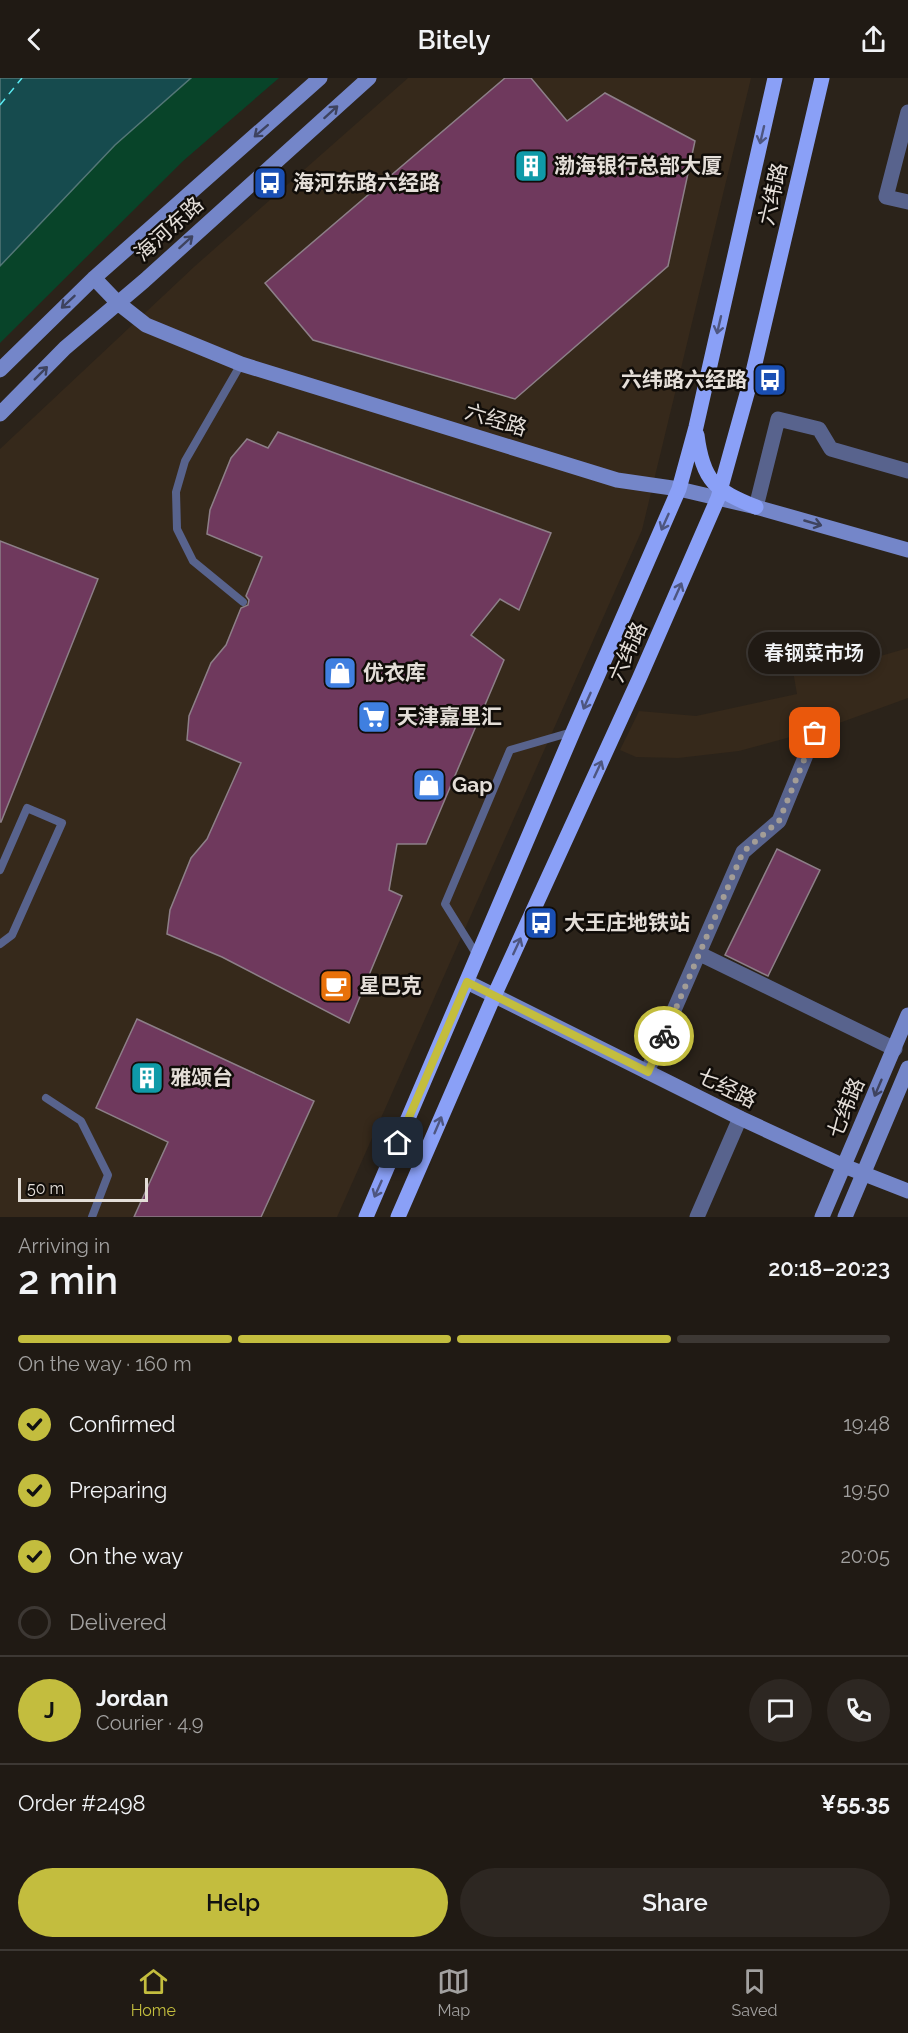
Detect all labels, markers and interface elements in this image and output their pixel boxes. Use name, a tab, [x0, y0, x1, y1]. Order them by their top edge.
icon: back	[18, 23, 51, 56]
icon: share	[857, 23, 890, 56]
text: Bitely	[418, 24, 490, 55]
one-way arrow	[323, 105, 338, 119]
one-way arrow	[254, 124, 269, 138]
one-way arrow	[756, 125, 767, 144]
building icon: 渤海银行总部大厦	[513, 148, 549, 184]
place label: 渤海银行总部大厦	[554, 153, 722, 178]
street label: 六纬路	[753, 160, 792, 227]
bus stop icon: 海河东路六经路	[252, 165, 288, 201]
place label: 海河东路六经路	[293, 170, 440, 195]
street label: 海河东路	[129, 191, 208, 266]
one-way arrow	[178, 235, 193, 249]
one-way arrow	[61, 295, 76, 309]
one-way arrow	[712, 315, 724, 334]
bus stop icon: 六纬路六经路	[752, 362, 788, 398]
one-way arrow	[34, 365, 49, 380]
place label: 六纬路六经路	[621, 367, 747, 392]
street label: 六经路	[462, 398, 530, 441]
one-way arrow	[659, 512, 670, 531]
one-way arrow	[803, 518, 822, 529]
one-way arrow	[673, 582, 684, 600]
street label: 六纬路	[603, 618, 652, 686]
callout: 春钢菜市场	[749, 631, 881, 673]
text: 春钢菜市场	[764, 641, 864, 665]
shop icon: 优衣库	[322, 655, 358, 691]
place label: 优衣库	[363, 660, 426, 685]
one-way arrow	[580, 691, 592, 709]
supermarket icon: 天津嘉里汇	[356, 699, 392, 735]
place label: 天津嘉里汇	[397, 704, 502, 729]
pin	[789, 707, 840, 758]
icon: bag	[798, 716, 831, 749]
one-way arrow	[593, 760, 604, 779]
shop icon: Gap	[411, 767, 447, 803]
place label: Gap	[452, 772, 493, 797]
bus stop icon: 大王庄地铁站	[523, 905, 559, 941]
place label: 大王庄地铁站	[564, 910, 690, 935]
one-way arrow	[512, 938, 523, 956]
cafe icon: 星巴克	[318, 968, 354, 1004]
place label: 星巴克	[359, 973, 422, 998]
courier	[634, 1006, 694, 1066]
icon: bike	[648, 1020, 681, 1053]
building icon: 雅颂台	[129, 1060, 165, 1096]
street label: 七经路	[693, 1063, 761, 1113]
place label: 雅颂台	[170, 1065, 233, 1090]
street label: 七纬路	[822, 1074, 869, 1142]
one-way arrow	[871, 1079, 882, 1097]
one-way arrow	[433, 1116, 444, 1134]
pin	[372, 1117, 423, 1168]
icon: home	[381, 1126, 414, 1159]
scale bar	[18, 1175, 148, 1202]
text: 50 m	[27, 1179, 64, 1198]
one-way arrow	[372, 1179, 383, 1197]
text: Arriving in	[18, 1234, 110, 1258]
text: 20:18–20:23	[768, 1255, 890, 1281]
text: 2 min	[18, 1257, 118, 1303]
text: On the way · 160 m	[18, 1352, 192, 1376]
icon: check	[18, 1408, 51, 1441]
text: Confirmed	[69, 1411, 176, 1437]
text: 19:48	[843, 1412, 890, 1436]
icon: check	[18, 1474, 51, 1507]
text: Preparing	[69, 1477, 167, 1503]
text: 19:50	[843, 1478, 890, 1502]
icon: check	[18, 1540, 51, 1573]
text: On the way	[69, 1543, 183, 1569]
text: 20:05	[840, 1544, 890, 1568]
text: Delivered	[69, 1609, 167, 1635]
button: chat	[749, 1679, 812, 1742]
button: phone	[827, 1679, 890, 1742]
text: Jordan	[96, 1685, 168, 1711]
text: J	[44, 1697, 55, 1723]
text: Courier · 4.9	[96, 1711, 204, 1735]
text: Order #2498	[18, 1790, 146, 1816]
text: ¥55.35	[821, 1790, 890, 1816]
button: Help	[18, 1868, 448, 1937]
button: Share	[460, 1868, 890, 1937]
tab: Home	[131, 1965, 176, 2020]
tab: Map	[437, 1965, 470, 2020]
tab: Saved	[732, 1965, 777, 2020]

